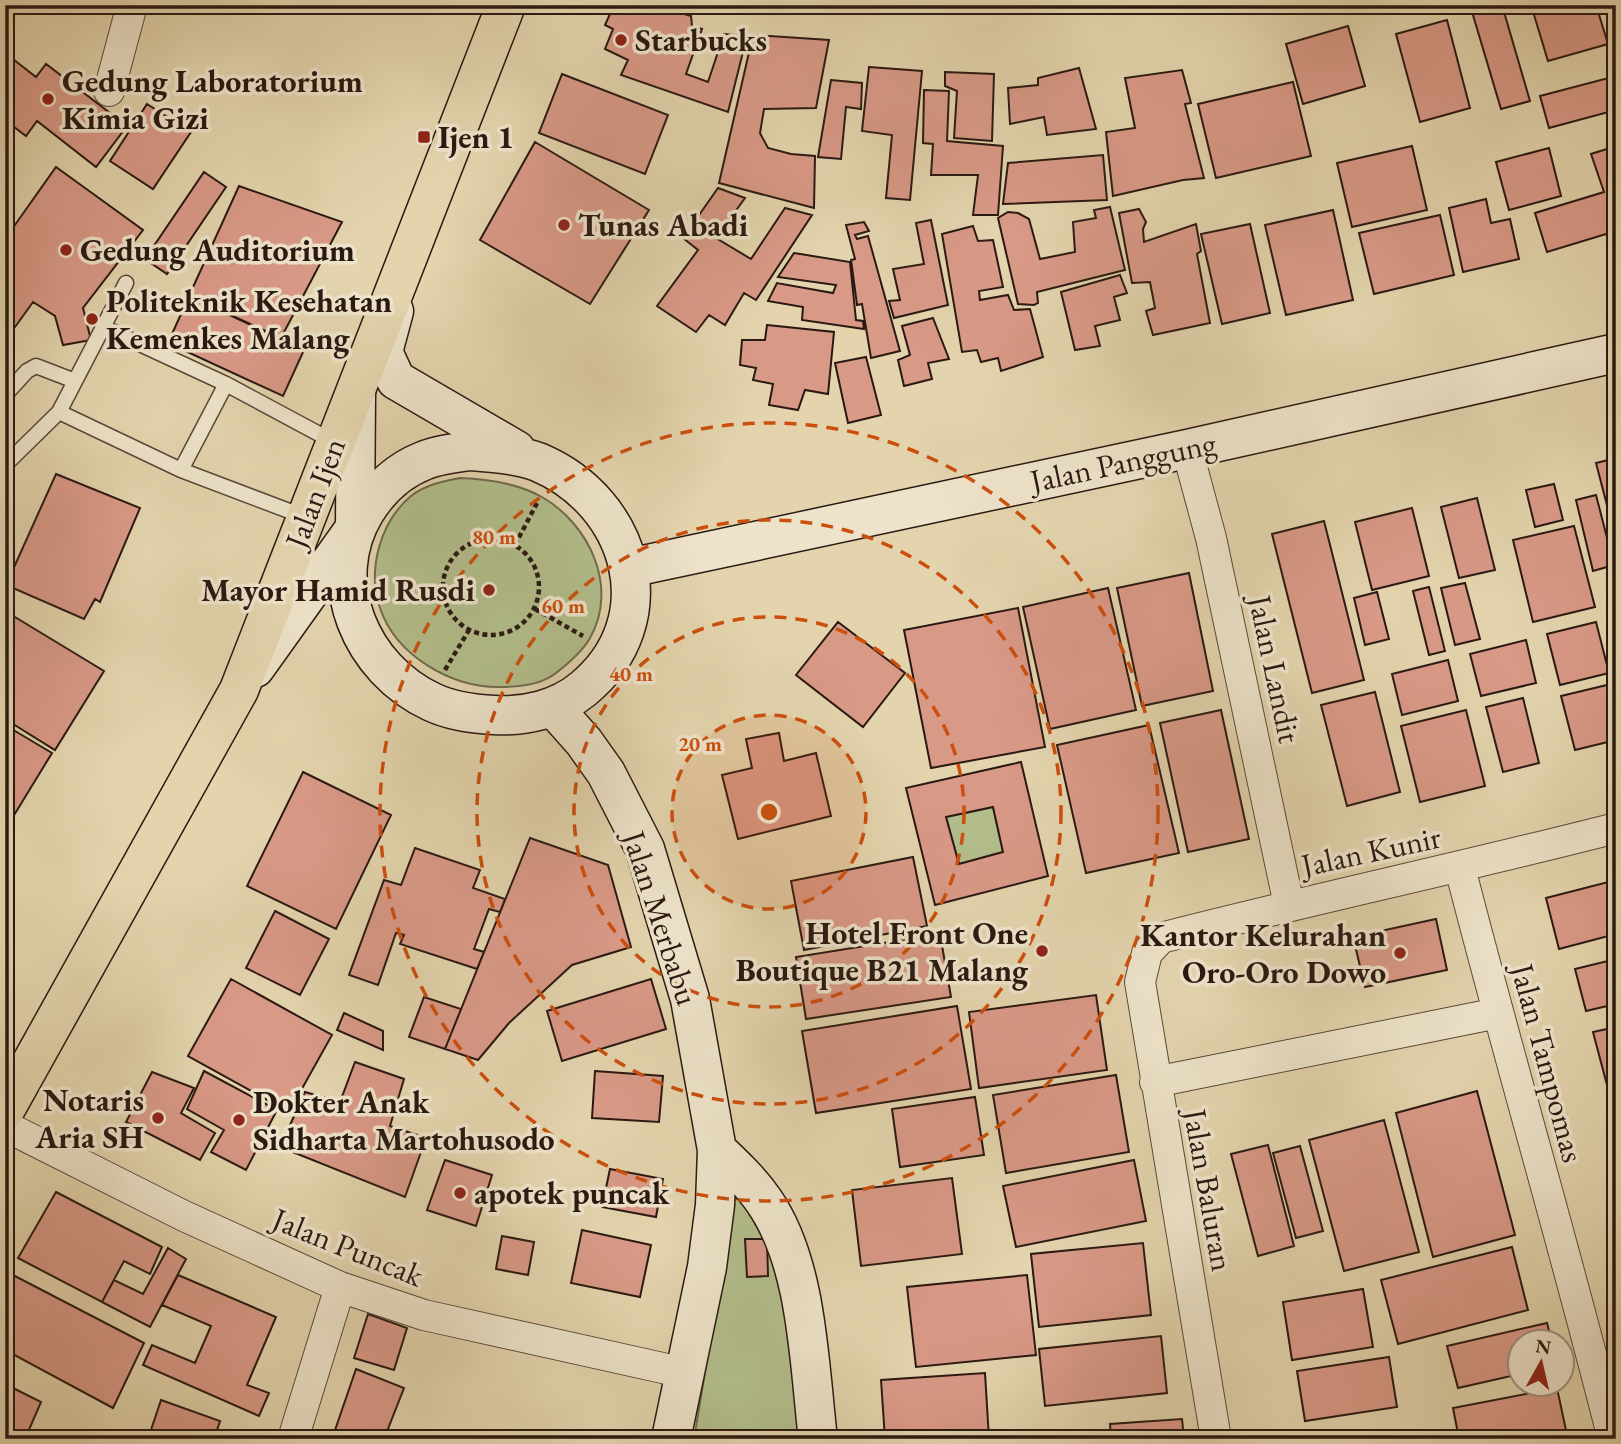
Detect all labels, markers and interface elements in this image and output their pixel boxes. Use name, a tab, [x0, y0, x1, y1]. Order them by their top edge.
place label: Starbucks	[635, 19, 767, 61]
marker: Starbucks	[613, 32, 629, 48]
place label: Gedung Laboratorium Kimia Gizi	[62, 60, 363, 139]
marker: Gedung Laboratorium Kimia Gizi	[40, 91, 56, 107]
place label: Ijen 1	[438, 116, 514, 158]
marker: Ijen 1	[416, 129, 432, 145]
place label: Tunas Abadi	[578, 204, 749, 246]
marker: Tunas Abadi	[556, 217, 572, 233]
place label: Gedung Auditorium	[80, 229, 355, 271]
marker: Gedung Auditorium	[58, 242, 74, 258]
place label: Politeknik Kesehatan Kemenkes Malang	[106, 280, 392, 359]
marker: Politeknik Kesehatan Kemenkes Malang	[84, 311, 100, 327]
street label: Jalan Panggung	[1023, 422, 1221, 503]
street label: Jalan Ijen	[274, 432, 355, 557]
text: 80 m	[472, 523, 516, 550]
place label: Mayor Hamid Rusdi	[201, 569, 476, 611]
marker: Mayor Hamid Rusdi	[481, 582, 497, 598]
street label: Jalan Landit	[1238, 588, 1311, 747]
text: 60 m	[541, 592, 585, 619]
text: 40 m	[609, 660, 653, 687]
text: 20 m	[678, 730, 722, 757]
centre of rings	[757, 800, 781, 824]
street label: Jalan Kunir	[1295, 816, 1445, 887]
street label: Jalan Merbabu	[612, 823, 709, 1011]
place label: Hotel Front One Boutique B21 Malang	[736, 912, 1029, 991]
place label: Kantor Kelurahan Oro-Oro Dowo	[1140, 914, 1386, 993]
marker: Hotel Front One Boutique B21 Malang	[1034, 943, 1050, 959]
marker: Kantor Kelurahan Oro-Oro Dowo	[1392, 945, 1408, 961]
street label: Jalan Tampomas	[1501, 956, 1595, 1167]
place label: Notaris Aria SH	[34, 1079, 144, 1158]
place label: Dokter Anak Sidharta Martohusodo	[253, 1081, 555, 1160]
street label: Jalan Baluran	[1174, 1103, 1244, 1274]
marker: Notaris Aria SH	[150, 1110, 166, 1126]
marker: Dokter Anak Sidharta Martohusodo	[231, 1112, 247, 1128]
place label: apotek puncak	[474, 1172, 670, 1214]
marker: apotek puncak	[452, 1185, 468, 1201]
street label: Jalan Puncak	[264, 1197, 431, 1297]
north arrow	[1506, 1328, 1576, 1398]
text: N	[1534, 1333, 1553, 1360]

